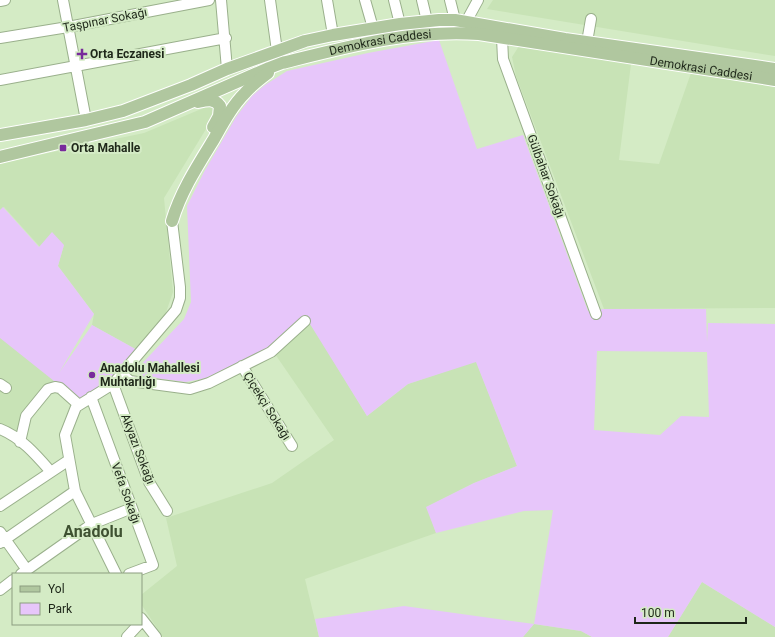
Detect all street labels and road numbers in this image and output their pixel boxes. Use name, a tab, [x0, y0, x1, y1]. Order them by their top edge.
street label: Taşpınar Sokağı	[62, 5, 148, 35]
street label: Demokrasi Caddesi	[328, 27, 432, 58]
street label: Demokrasi Caddesi	[649, 54, 753, 83]
street label: Gülbahar Sokağı	[524, 133, 568, 219]
street label: Çiçekçi Sokağı	[240, 369, 294, 443]
street label: Akyazı Sokağı	[118, 412, 158, 486]
street label: Vefa Sokağı	[109, 461, 143, 525]

